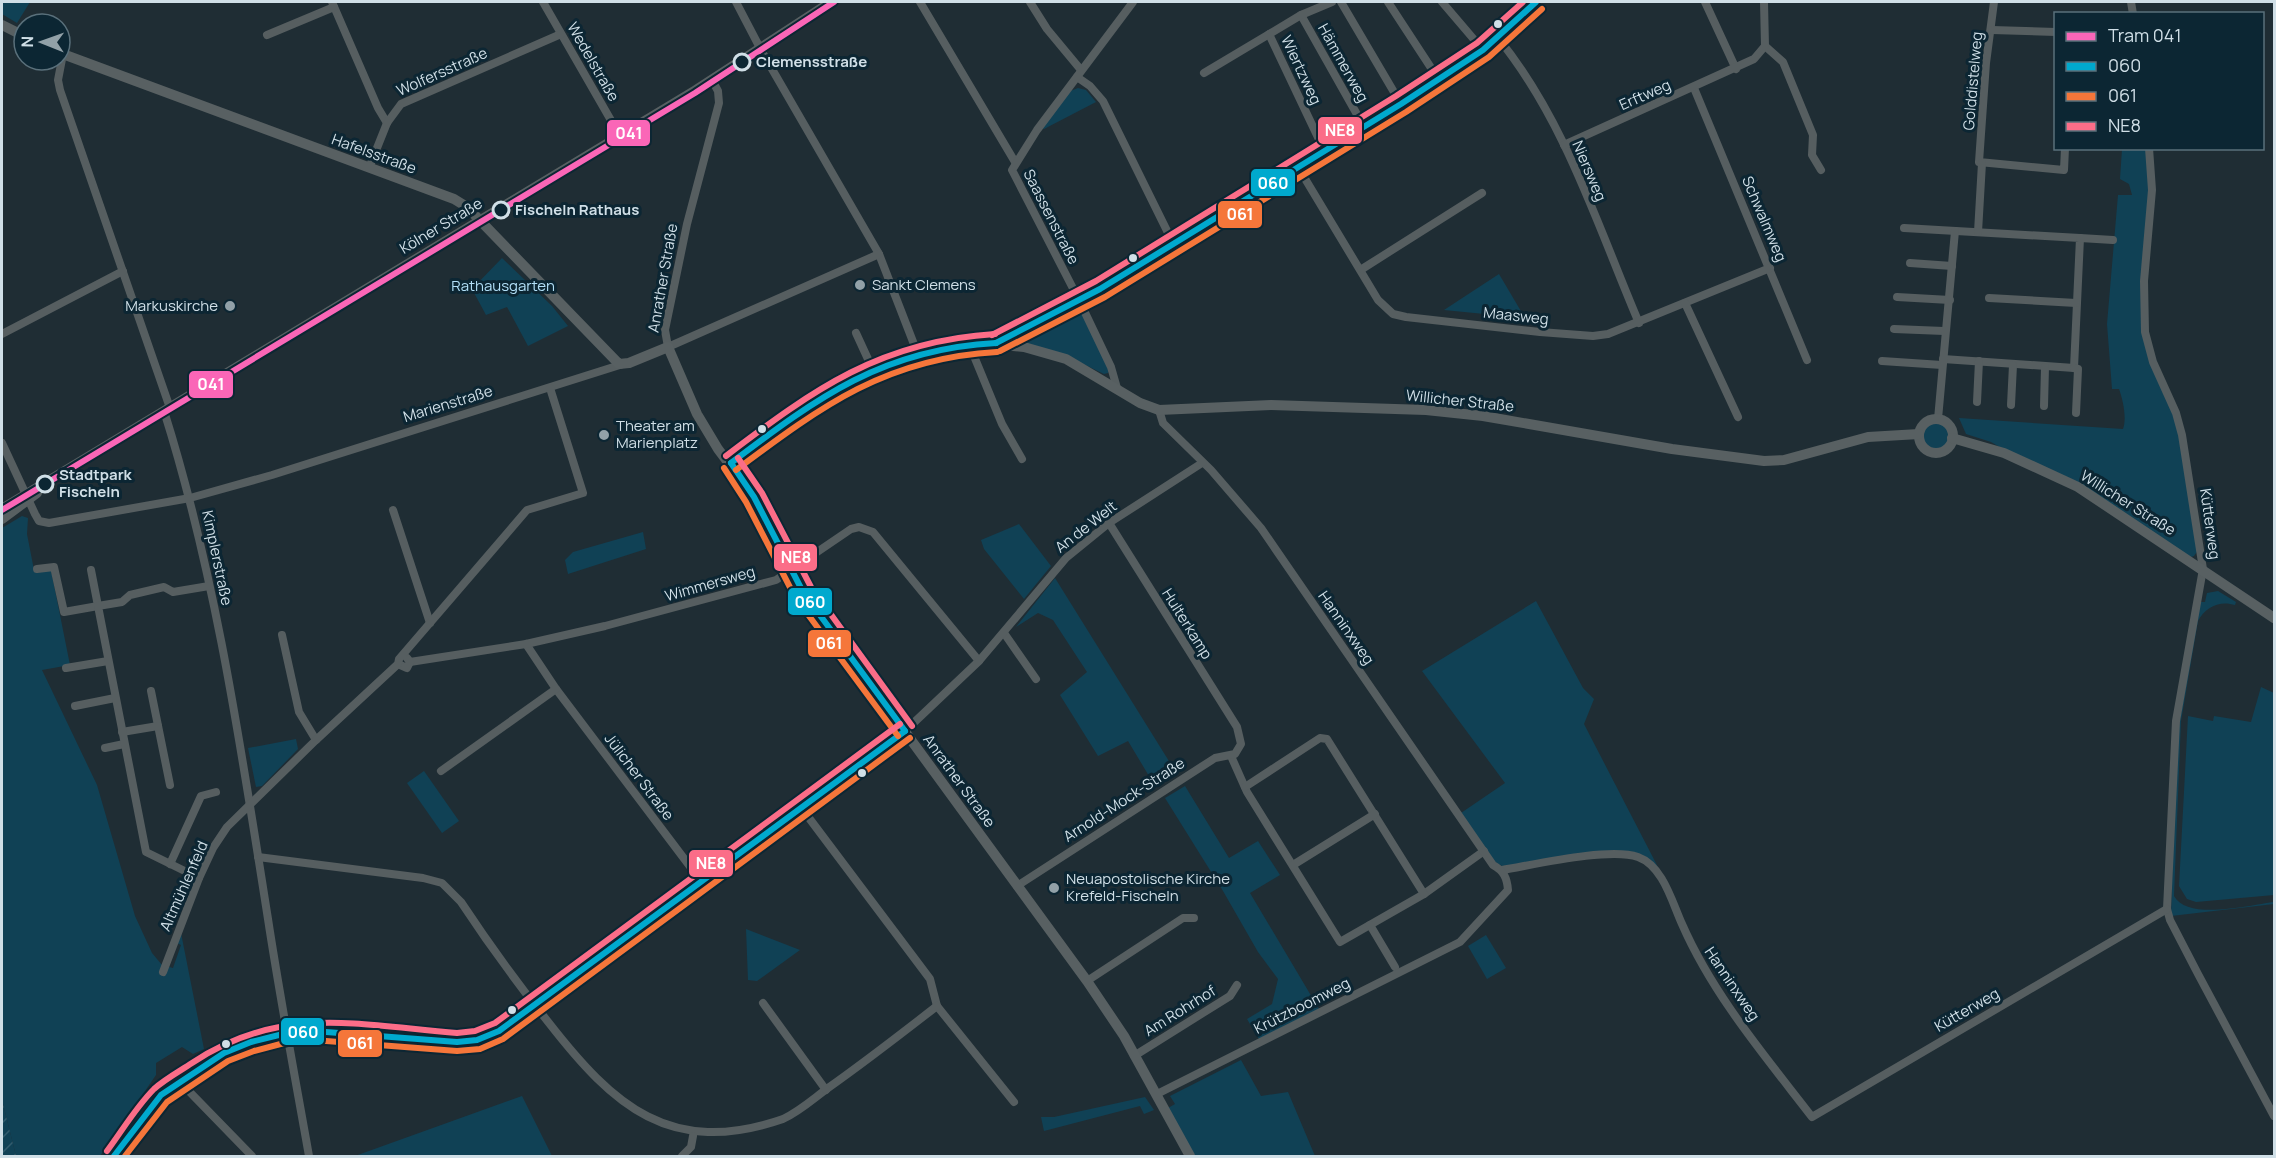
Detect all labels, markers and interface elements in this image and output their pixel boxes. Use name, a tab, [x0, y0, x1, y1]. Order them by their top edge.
north arrow	[12, 12, 72, 72]
legend	[2054, 12, 2264, 150]
street label: Wedelstraße	[562, 18, 625, 105]
unlabelled marker	[1492, 18, 1504, 30]
street label: Hämmerweg	[1313, 20, 1374, 106]
text: Tram 041	[2108, 23, 2181, 47]
street label: Golddistelweg	[1958, 31, 1987, 131]
street label: Wiertzweg	[1276, 32, 1327, 108]
text: N	[16, 36, 38, 48]
street label: Wolfersstraße	[393, 42, 491, 101]
place label: Clemensstraße	[756, 51, 867, 72]
marker: Clemensstraße	[733, 53, 751, 71]
text: 060	[2108, 53, 2141, 77]
street label: Erftweg	[1616, 74, 1674, 115]
text: 061	[2108, 83, 2137, 107]
text: NE8	[2108, 113, 2141, 137]
line badge: NE8	[1317, 116, 1363, 145]
line badge: 041	[606, 119, 651, 147]
text: NE8	[1325, 119, 1355, 141]
text: 041	[615, 122, 643, 144]
street label: Hafelsstraße	[329, 128, 420, 179]
street label: Niersweg	[1567, 137, 1612, 204]
street label: Saassenstraße	[1018, 166, 1085, 268]
line badge: 060	[1250, 168, 1296, 197]
text: 060	[1258, 172, 1289, 194]
street label: Schwalmweg	[1737, 173, 1792, 265]
street label: Kölner Straße	[395, 192, 486, 259]
place label: Fischeln Rathaus	[515, 199, 639, 220]
line badge: 061	[1217, 200, 1263, 229]
marker: Fischeln Rathaus	[492, 201, 510, 219]
text: 061	[1226, 203, 1254, 225]
street label: Anrather Straße	[643, 222, 682, 334]
unlabelled marker	[1127, 252, 1139, 264]
place label: Sankt Clemens	[872, 274, 976, 295]
park label: Rathausgarten	[451, 275, 555, 296]
marker: Sankt Clemens	[853, 278, 867, 292]
place label: Markuskirche	[125, 295, 218, 316]
marker: Markuskirche	[223, 299, 237, 313]
street label: Maasweg	[1482, 302, 1550, 329]
line badge: 041	[188, 370, 234, 399]
text: 041	[197, 373, 225, 395]
street label: Marienstraße	[401, 380, 495, 427]
street label: Willicher Straße	[1405, 384, 1515, 417]
place label: Theater am Marienplatz	[616, 415, 698, 453]
unlabelled marker	[756, 423, 768, 435]
marker: Theater am Marienplatz	[597, 428, 611, 442]
place label: Stadtpark Fischeln	[59, 464, 133, 502]
street label: Willicher Straße	[2077, 465, 2180, 540]
marker: Stadtpark Fischeln	[36, 475, 54, 493]
street label: Kütterweg	[2195, 487, 2226, 561]
street label: An de Welt	[1050, 496, 1121, 558]
street label: Kimplerstraße	[197, 509, 238, 607]
line badge: NE8	[773, 543, 818, 572]
text: NE8	[781, 546, 811, 568]
street label: Wimmersweg	[662, 561, 757, 606]
street label: Hulterkamp	[1157, 584, 1218, 663]
line badge: 060	[787, 587, 833, 616]
street label: Hanninxweg	[1313, 587, 1380, 669]
text: 060	[795, 591, 826, 613]
line badge: 061	[807, 629, 852, 658]
text: 061	[815, 632, 843, 654]
street label: Jülicher Straße	[600, 729, 679, 825]
street label: Anrather Straße	[918, 730, 1000, 832]
street label: Arnold-Mock-Straße	[1059, 752, 1189, 847]
unlabelled marker	[856, 767, 868, 779]
street label: Altmühlenfeld	[154, 837, 213, 934]
line badge: NE8	[688, 849, 734, 878]
text: NE8	[696, 852, 726, 874]
place label: Neuapostolische Kirche Krefeld-Fischeln	[1066, 868, 1230, 906]
marker: Neuapostolische Kirche Krefeld-Fischeln	[1047, 881, 1061, 895]
street label: Hanninxweg	[1700, 942, 1765, 1025]
street label: Krützboomweg	[1250, 972, 1353, 1039]
street label: Am Rohrhof	[1140, 980, 1220, 1041]
street label: Kütterweg	[1931, 983, 2003, 1037]
unlabelled marker	[506, 1004, 518, 1016]
line badge: 060	[280, 1017, 325, 1046]
text: 060	[288, 1021, 319, 1043]
line badge: 061	[337, 1029, 383, 1058]
text: 061	[346, 1032, 374, 1054]
unlabelled marker	[220, 1038, 232, 1050]

